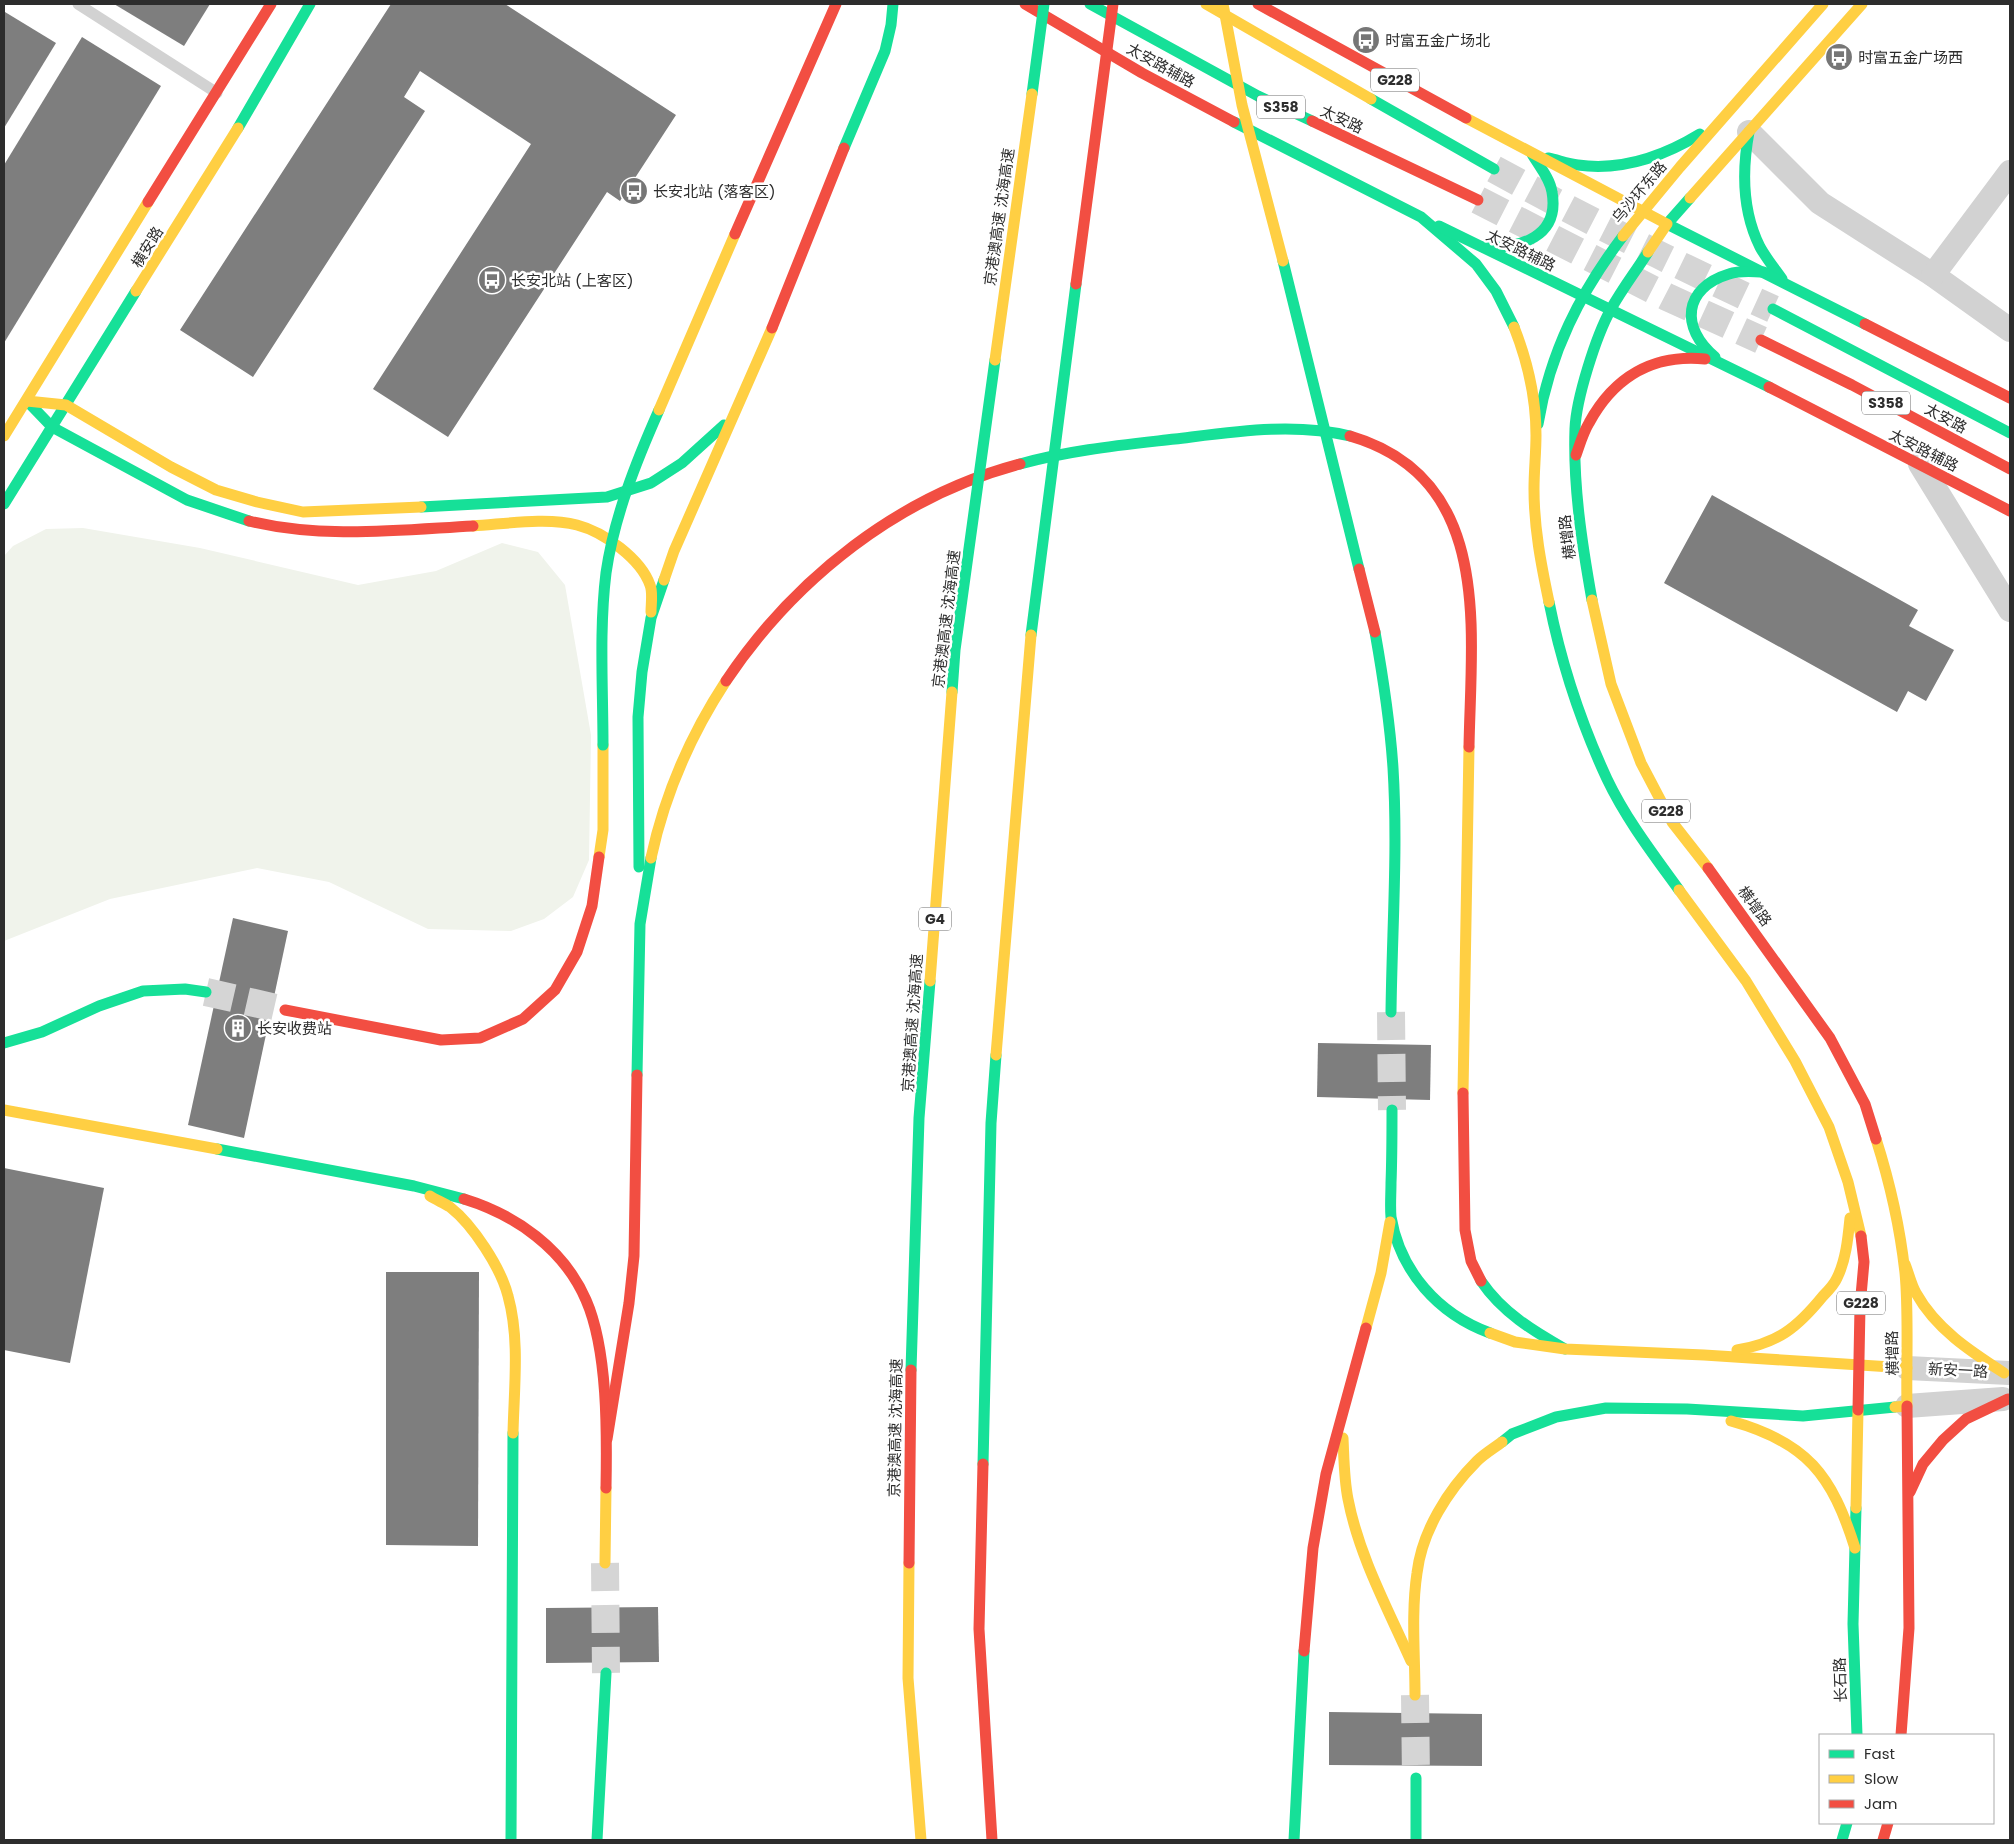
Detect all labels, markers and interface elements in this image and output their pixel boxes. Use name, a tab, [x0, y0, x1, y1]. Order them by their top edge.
bus stop icon: 时富五金广场北	[1351, 25, 1381, 55]
place label: 时富五金广场北	[1385, 30, 1490, 51]
street label: 太安路辅路	[1123, 38, 1199, 92]
bus stop icon: 时富五金广场西	[1824, 42, 1854, 72]
place label: 时富五金广场西	[1858, 47, 1963, 68]
road number: G228	[1371, 68, 1419, 92]
road number: S358	[1257, 95, 1305, 118]
street label: 太安路	[1317, 100, 1367, 138]
street label: 京港澳高速 沈海高速	[979, 147, 1019, 287]
street label: 乌沙环东路	[1607, 157, 1671, 227]
bus stop icon: 长安北站 (落客区)	[619, 176, 649, 206]
place label: 长安北站 (落客区)	[653, 181, 776, 202]
street label: 横安路	[126, 222, 168, 272]
street label: 太安路辅路	[1483, 224, 1559, 276]
bus stop icon: 长安北站 (上客区)	[477, 265, 507, 295]
place label: 长安北站 (上客区)	[511, 270, 634, 291]
road number: S358	[1862, 392, 1910, 414]
street label: 太安路	[1921, 398, 1971, 438]
street label: 太安路辅路	[1886, 424, 1962, 476]
street label: 横增路	[1554, 513, 1580, 561]
street label: 京港澳高速 沈海高速	[927, 549, 965, 689]
road number: G228	[1642, 799, 1690, 822]
street label: 横增路	[1733, 882, 1777, 930]
road number: G4	[919, 908, 951, 931]
street label: 京港澳高速 沈海高速	[897, 953, 927, 1093]
building icon: 长安收费站	[223, 1013, 253, 1043]
place label: 长安收费站	[257, 1018, 332, 1039]
road number: G228	[1837, 1292, 1885, 1315]
street label: 横增路	[1881, 1330, 1903, 1376]
street label: 京港澳高速 沈海高速	[883, 1358, 907, 1498]
street label: 新安一路	[1927, 1358, 1989, 1382]
street label: 长石路	[1829, 1657, 1851, 1703]
legend	[1819, 1734, 1994, 1824]
text: Fast	[1864, 1743, 1895, 1764]
text: Slow	[1864, 1768, 1899, 1789]
text: Jam	[1864, 1793, 1898, 1814]

